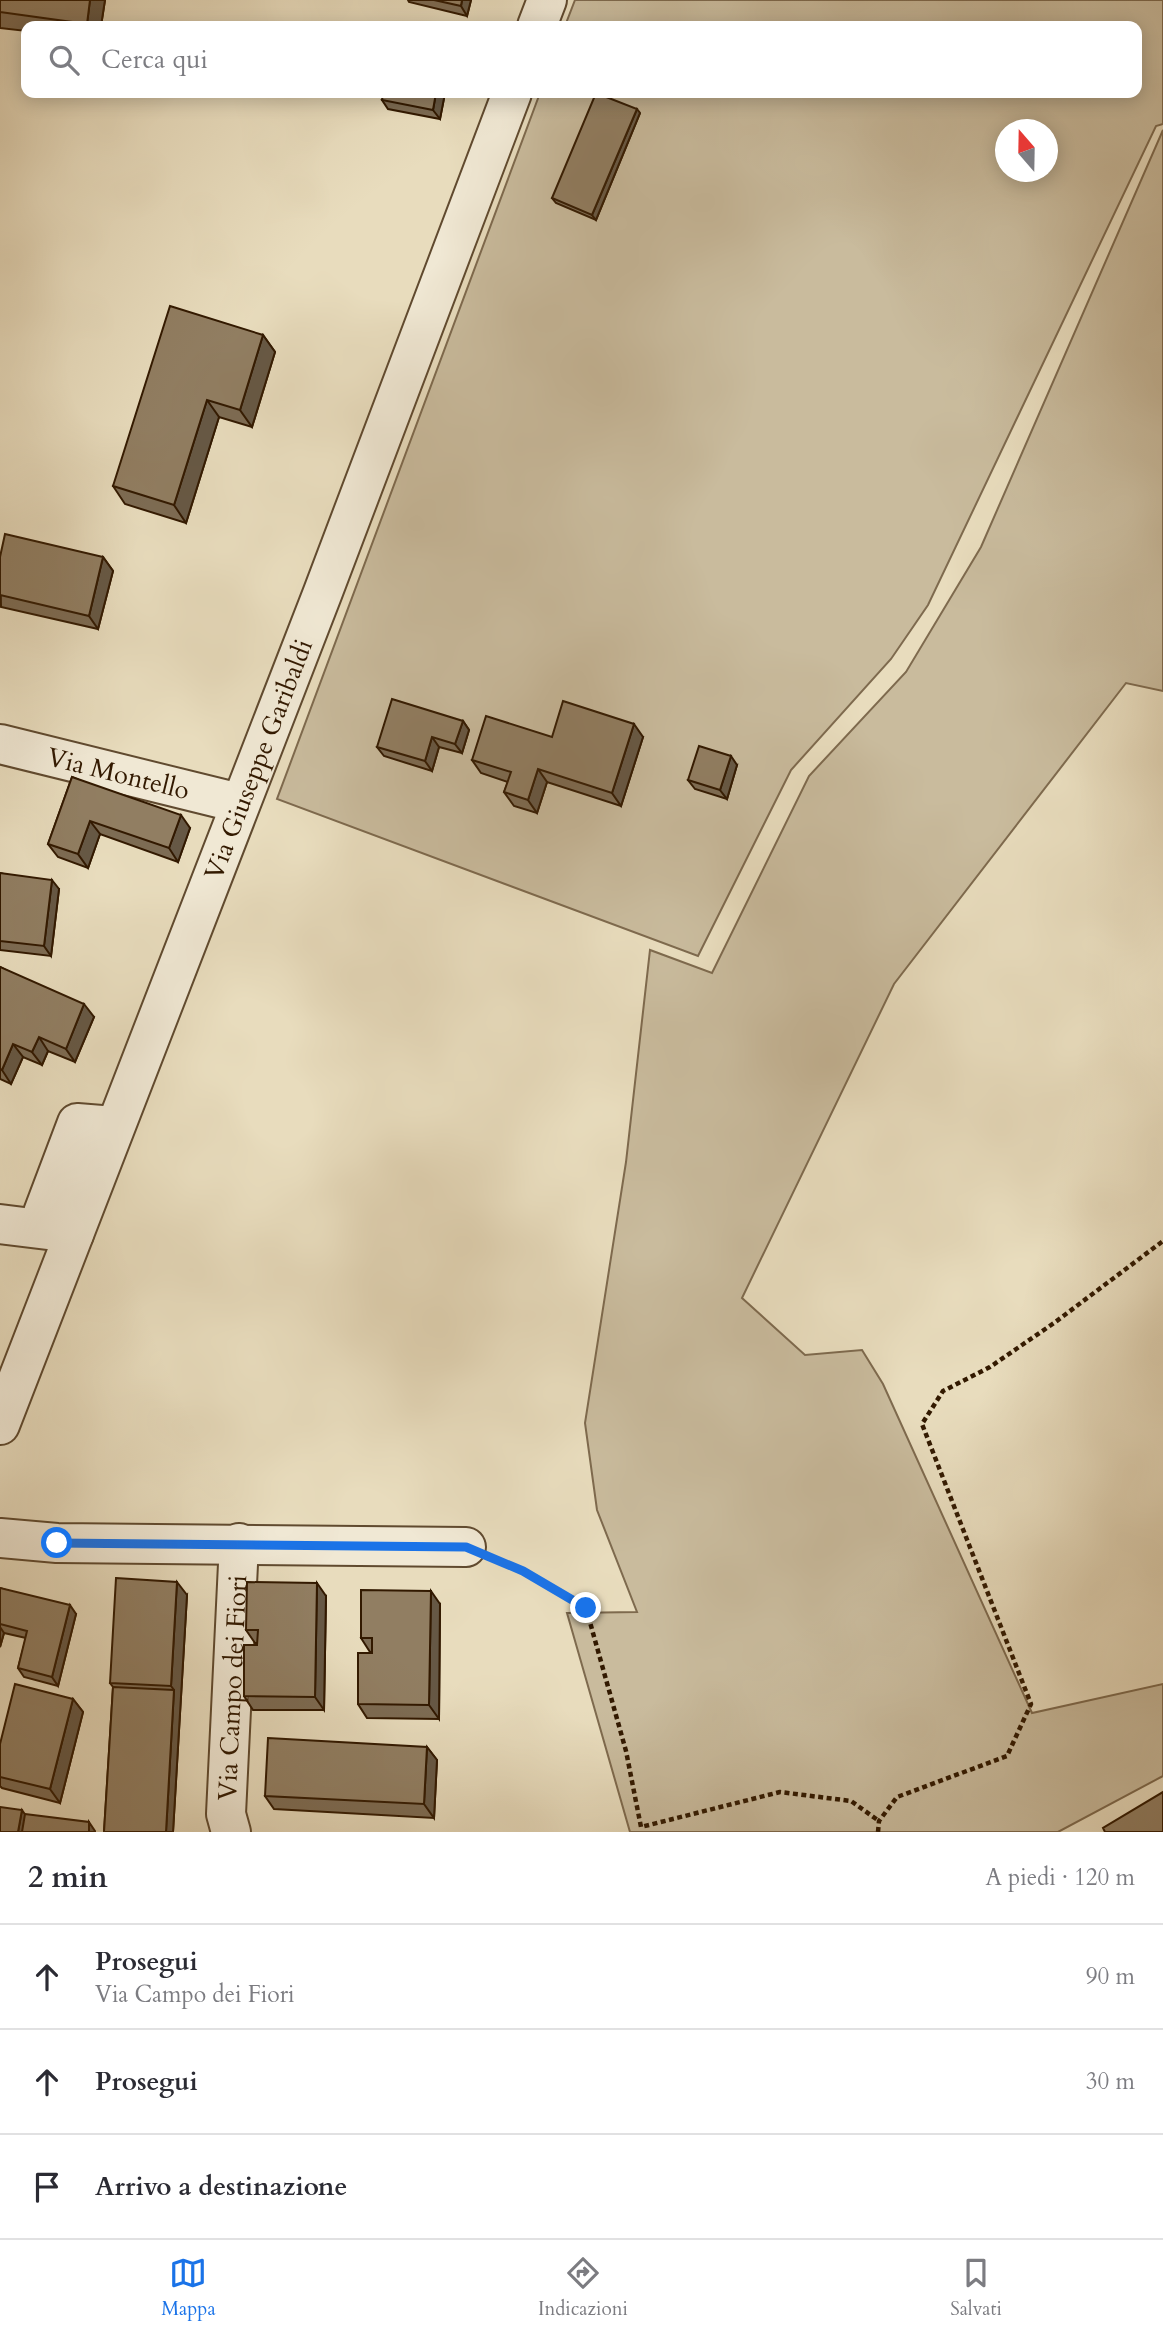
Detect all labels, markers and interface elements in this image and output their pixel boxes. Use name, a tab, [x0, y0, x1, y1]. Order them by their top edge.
search box	[21, 21, 1142, 98]
icon: search	[45, 41, 83, 79]
text: Cerca qui	[101, 42, 208, 77]
north arrow	[995, 119, 1058, 182]
street label: Via Giuseppe Garibaldi	[196, 634, 321, 885]
street label: Via Montello	[44, 739, 193, 808]
route start	[41, 1527, 72, 1558]
street label: Via Campo dei Fiori	[209, 1574, 255, 1801]
route end	[570, 1592, 601, 1623]
text: 2 min	[28, 1857, 108, 1898]
text: A piedi · 120 m	[985, 1862, 1135, 1893]
text: Prosegui	[95, 1944, 198, 1979]
icon: ahead	[28, 1958, 66, 1996]
text: 90 m	[1086, 1961, 1135, 1992]
text: Via Campo dei Fiori	[95, 1979, 295, 2010]
icon: ahead	[28, 2063, 66, 2101]
text: Prosegui	[95, 2064, 198, 2099]
text: 30 m	[1086, 2066, 1135, 2097]
icon: arrive	[28, 2168, 66, 2206]
text: Arrivo a destinazione	[95, 2169, 347, 2204]
tab: Mappa	[161, 2254, 216, 2322]
tab: Indicazioni	[538, 2254, 628, 2322]
tab: Salvati	[950, 2254, 1002, 2322]

